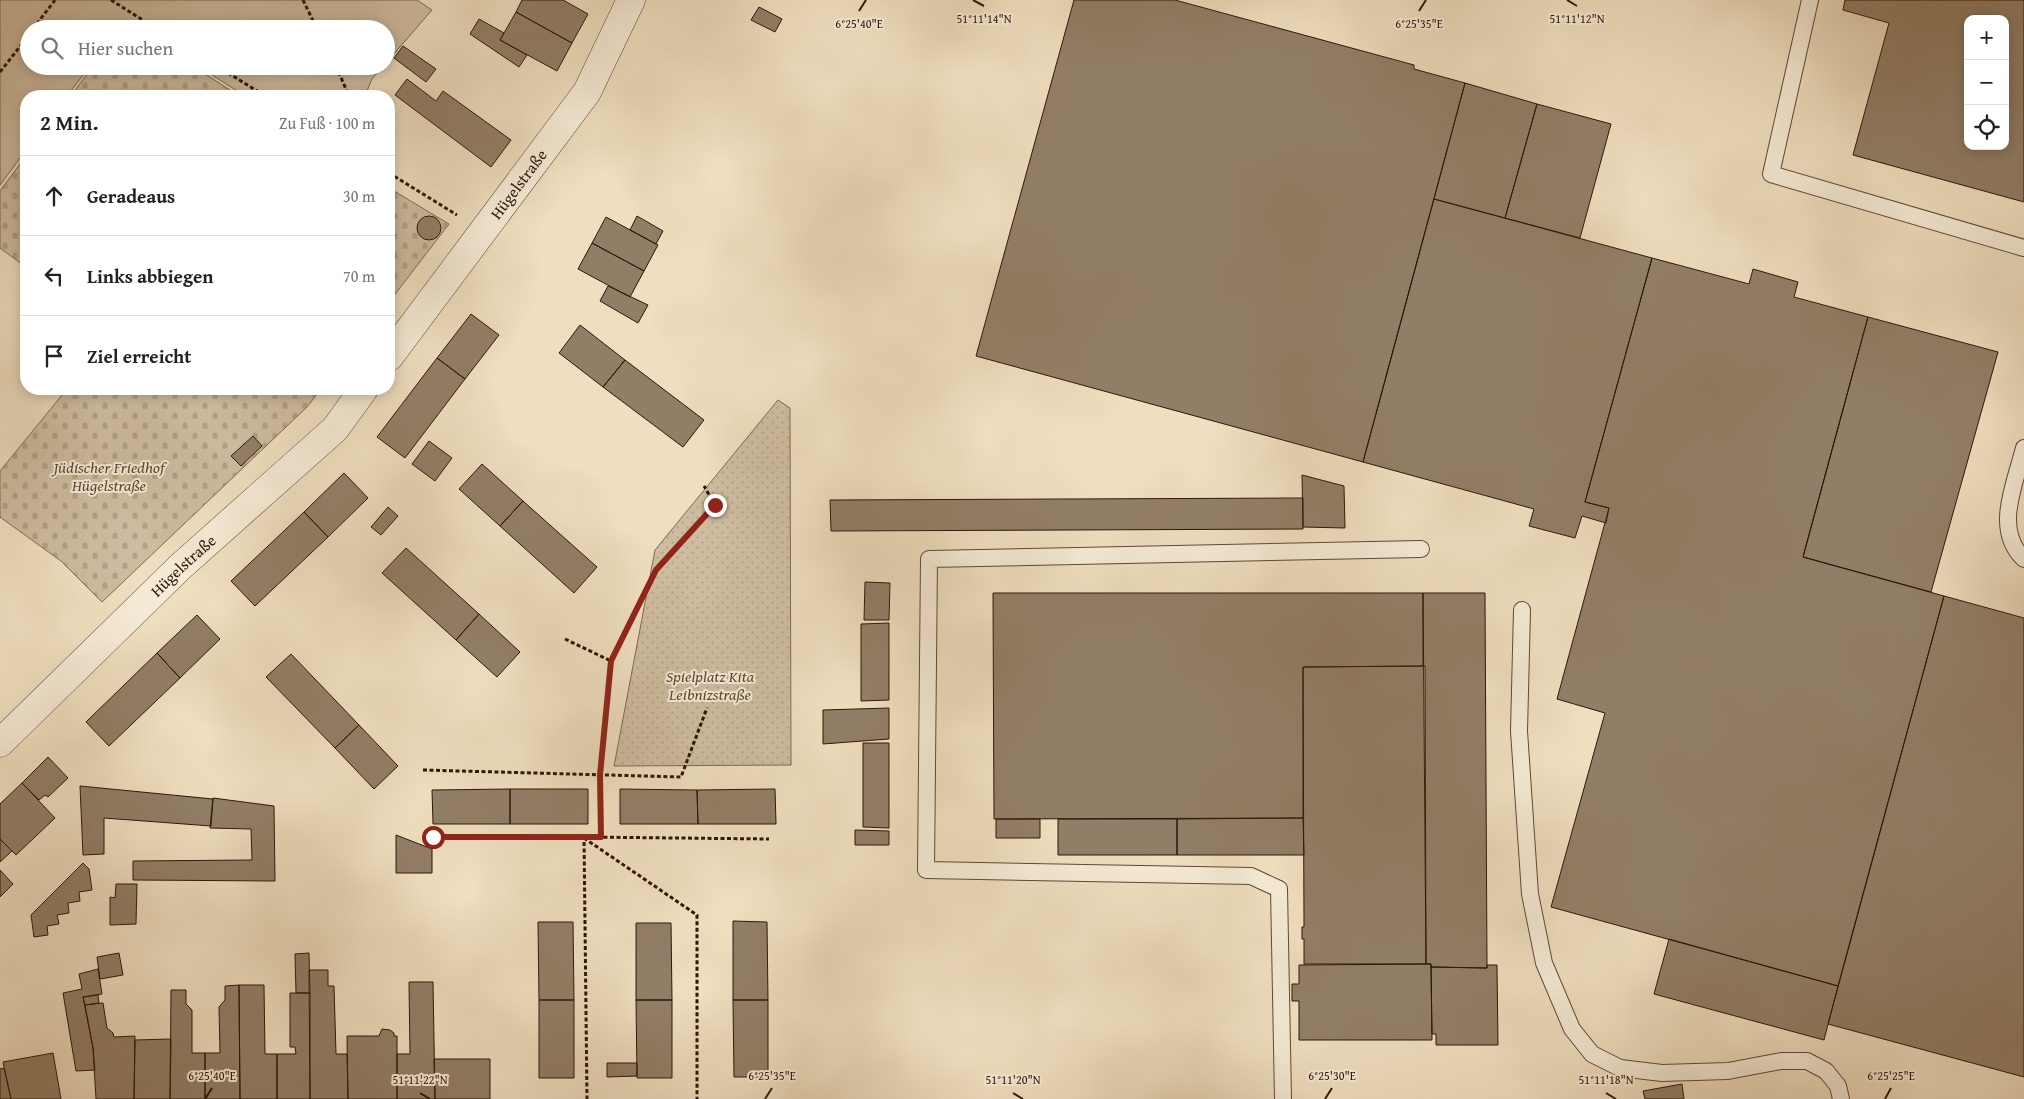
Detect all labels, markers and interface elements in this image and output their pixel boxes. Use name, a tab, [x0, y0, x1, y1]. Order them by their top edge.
text: 51°11'14"N	[956, 10, 1012, 27]
text: 51°11'12"N	[1549, 10, 1605, 27]
text: 6°25'40"E	[835, 15, 883, 32]
text: 6°25'35"E	[1395, 15, 1443, 32]
map controls	[1964, 15, 2009, 150]
button: +	[1964, 15, 2009, 60]
search box	[20, 20, 395, 75]
icon: search	[38, 34, 66, 62]
text: Hier suchen	[78, 34, 173, 62]
button: −	[1964, 60, 2009, 105]
button: locate	[1964, 105, 2009, 150]
text: 2 Min.	[40, 107, 98, 138]
text: Zu Fuß · 100 m	[279, 111, 375, 135]
street label: Hügelstraße	[484, 144, 552, 224]
icon: ahead	[40, 182, 68, 210]
text: Geradeaus	[87, 182, 175, 210]
text: 30 m	[343, 184, 375, 208]
icon: left	[40, 262, 68, 290]
text: Links abbiegen	[87, 262, 213, 290]
text: 70 m	[343, 264, 375, 288]
icon: arrive	[40, 342, 68, 370]
text: Ziel erreicht	[87, 342, 191, 370]
park label: Jüdischer Friedhof Hügelstraße	[50, 455, 168, 497]
route end	[704, 494, 727, 517]
street label: Hügelstraße	[145, 529, 221, 602]
park label: Spielplatz Kita Leibnizstraße	[666, 664, 755, 706]
route start	[422, 826, 445, 849]
text: 6°25'40"E	[188, 1067, 236, 1084]
text: 6°25'35"E	[748, 1067, 796, 1084]
text: 6°25'30"E	[1308, 1067, 1356, 1084]
text: 6°25'25"E	[1867, 1067, 1915, 1084]
text: 51°11'22"N	[392, 1071, 448, 1088]
text: 51°11'20"N	[985, 1071, 1041, 1088]
text: 51°11'18"N	[1578, 1071, 1634, 1088]

